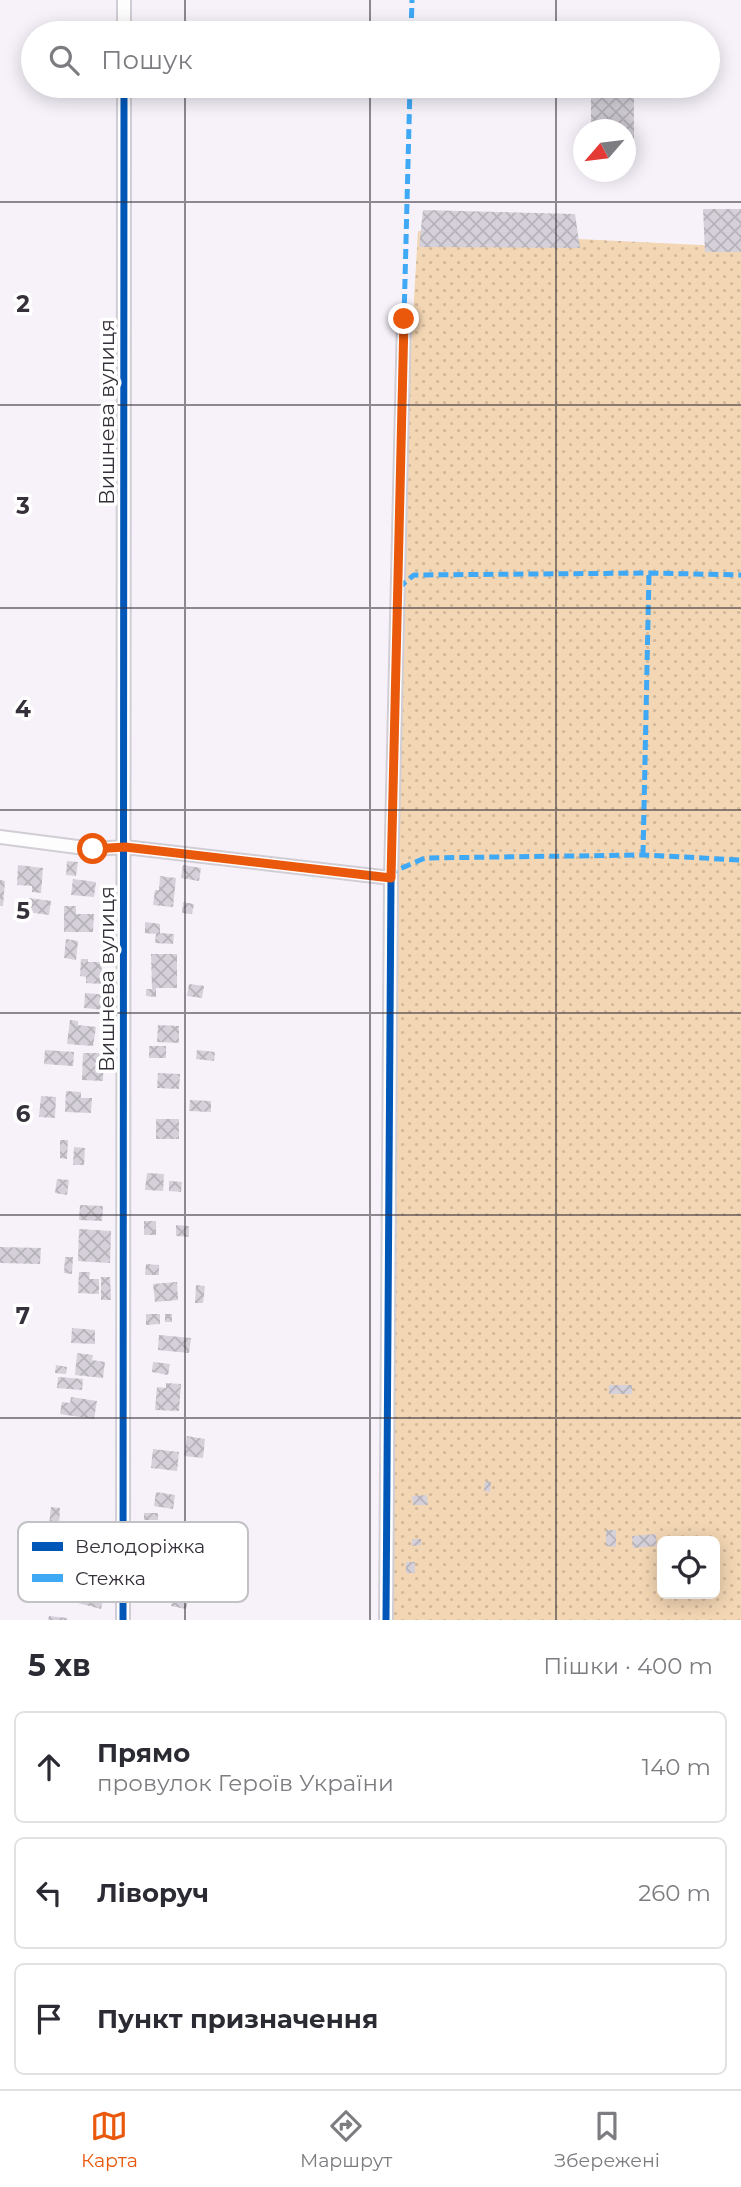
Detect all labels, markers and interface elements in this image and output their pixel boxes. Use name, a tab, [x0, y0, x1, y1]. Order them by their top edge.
search box	[21, 21, 720, 98]
icon: search	[45, 41, 83, 79]
text: Пошук	[101, 44, 193, 76]
north arrow	[573, 119, 636, 182]
text: 2	[16, 290, 30, 318]
route end	[388, 303, 419, 334]
street label: Вишнева вулиця	[94, 319, 119, 505]
text: 3	[15, 492, 30, 520]
text: 4	[15, 695, 31, 723]
route start	[77, 833, 108, 864]
street label: Вишнева вулиця	[94, 886, 119, 1072]
text: 5	[16, 897, 30, 925]
text: 6	[16, 1100, 31, 1128]
text: 7	[16, 1302, 30, 1330]
legend	[18, 1522, 248, 1602]
text: Велодоріжка	[75, 1535, 205, 1558]
map controls	[657, 1536, 720, 1599]
button: locate	[657, 1536, 720, 1599]
text: Стежка	[75, 1567, 146, 1590]
text: 5 хв	[28, 1647, 91, 1684]
text: Пішки · 400 m	[543, 1652, 713, 1680]
text: Прямо	[97, 1737, 190, 1769]
icon: ahead	[30, 1748, 68, 1786]
text: 140 m	[642, 1753, 711, 1781]
text: провулок Героїв України	[97, 1769, 394, 1797]
icon: left	[30, 1874, 68, 1912]
text: Ліворуч	[97, 1877, 209, 1909]
text: 260 m	[638, 1879, 711, 1907]
icon: arrive	[30, 2000, 68, 2038]
text: Пункт призначення	[97, 2003, 378, 2035]
tab: Карта	[81, 2107, 138, 2172]
tab: Маршрут	[300, 2107, 392, 2172]
tab: Збережені	[554, 2107, 660, 2172]

